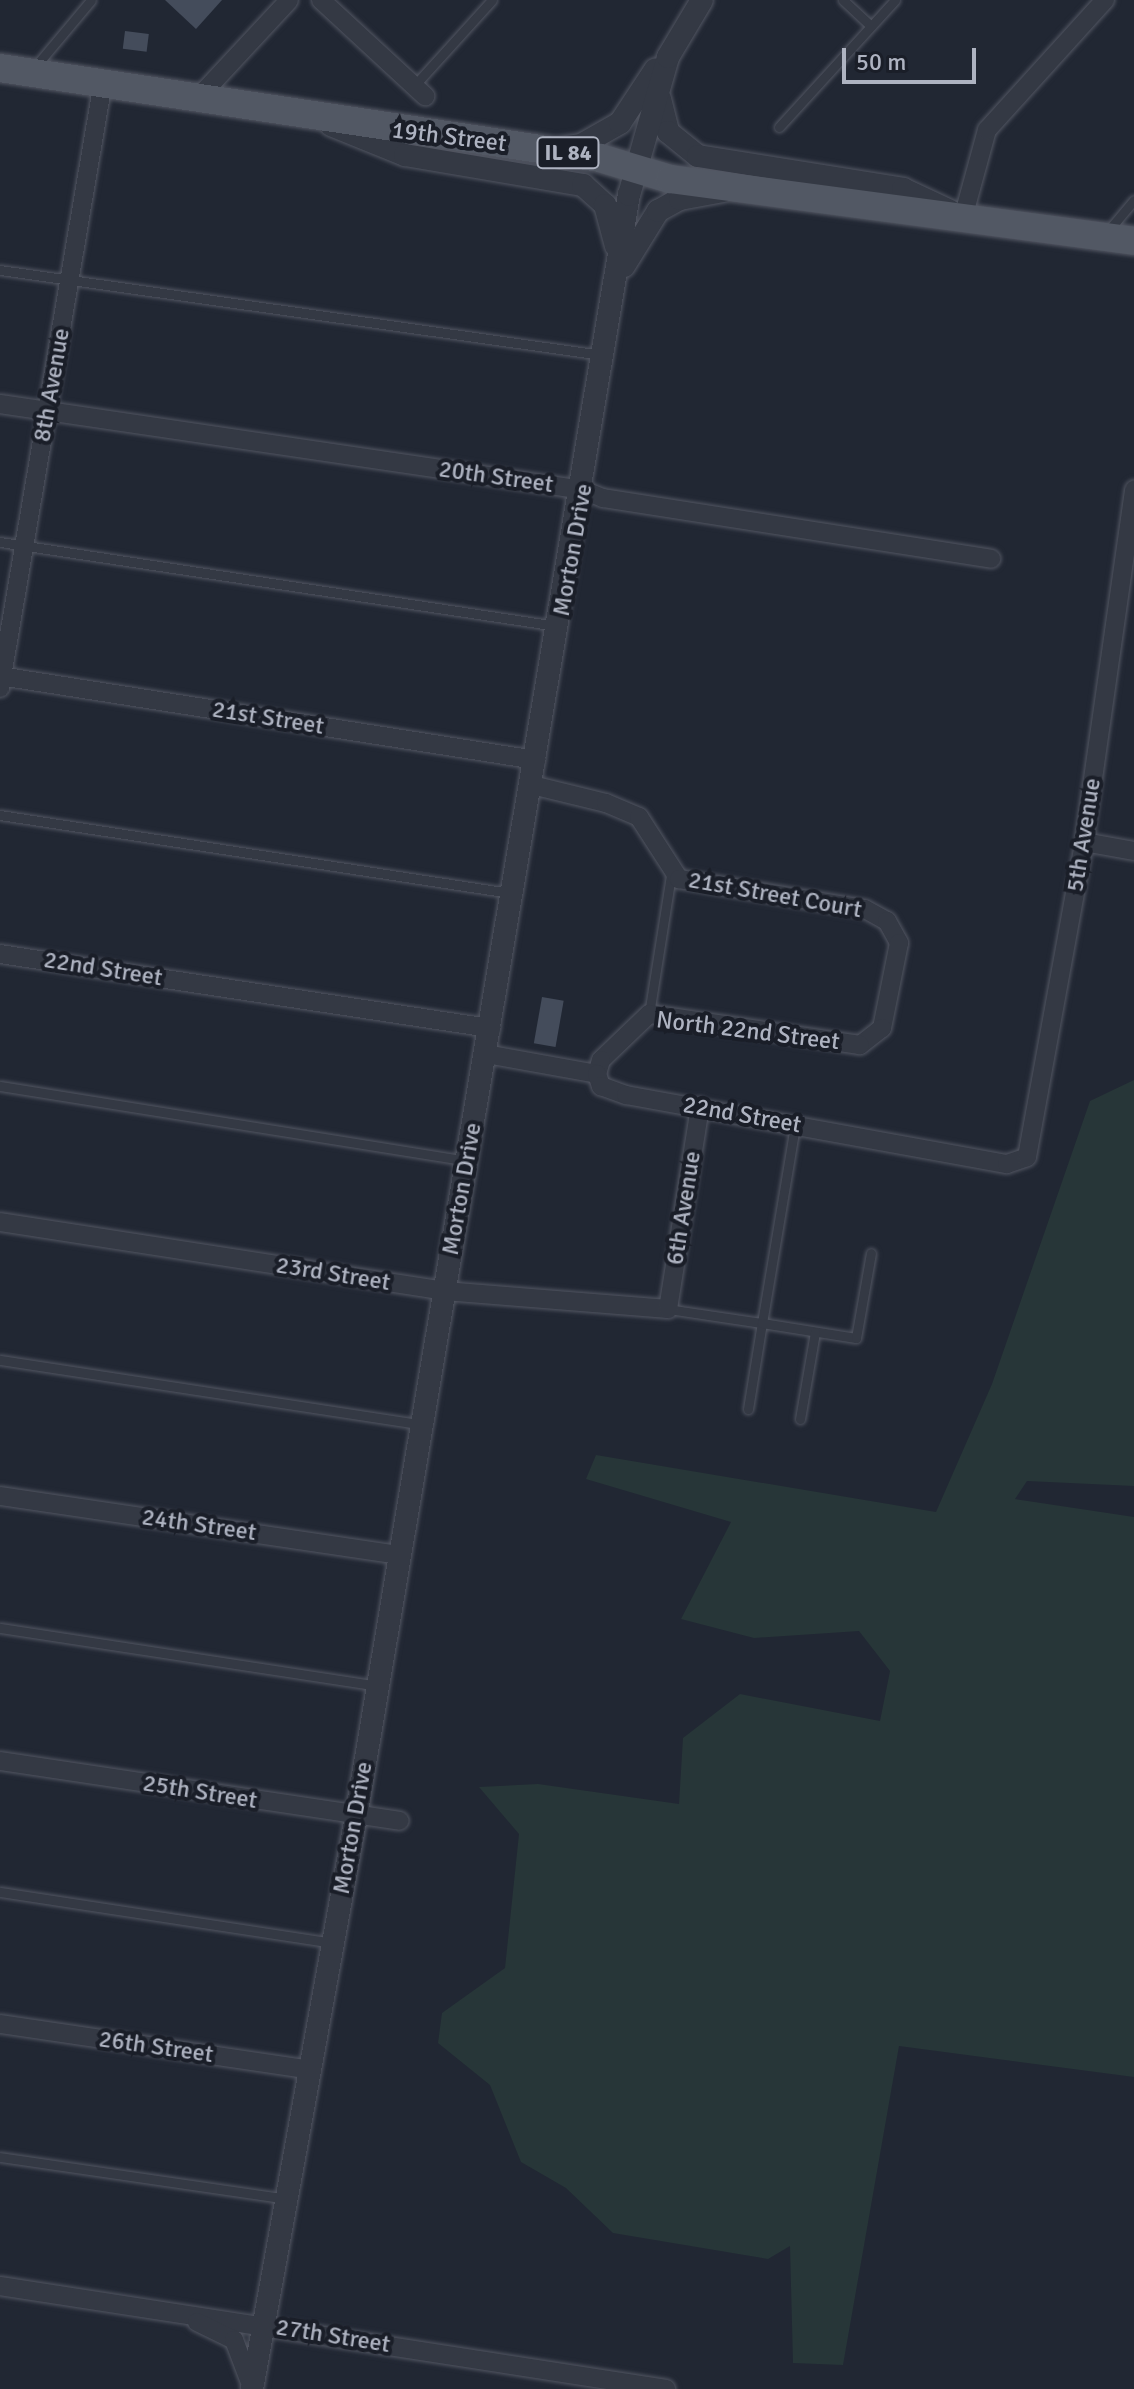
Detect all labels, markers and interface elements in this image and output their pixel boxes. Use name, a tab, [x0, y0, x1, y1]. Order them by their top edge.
scale bar	[846, 32, 980, 82]
text: 50 m	[856, 47, 906, 77]
street label: 19th Street	[390, 116, 508, 158]
road number: IL 84	[536, 135, 600, 171]
street label: 8th Avenue	[28, 326, 76, 444]
street label: 20th Street	[437, 455, 555, 499]
street label: Morton Drive	[547, 482, 599, 618]
street label: 21st Street	[210, 695, 326, 741]
street label: 5th Avenue	[1061, 776, 1107, 894]
street label: 21st Street Court	[686, 866, 864, 924]
street label: 22nd Street	[42, 945, 164, 993]
street label: North 22nd Street	[655, 1005, 841, 1057]
street label: 22nd Street	[681, 1090, 803, 1140]
street label: Morton Drive	[436, 1121, 488, 1257]
street label: 6th Avenue	[661, 1149, 707, 1267]
street label: 23rd Street	[274, 1251, 392, 1297]
street label: 24th Street	[140, 1503, 258, 1547]
street label: Morton Drive	[327, 1760, 379, 1896]
street label: 25th Street	[141, 1769, 259, 1815]
street label: 26th Street	[97, 2025, 215, 2069]
street label: 27th Street	[274, 2313, 392, 2359]

